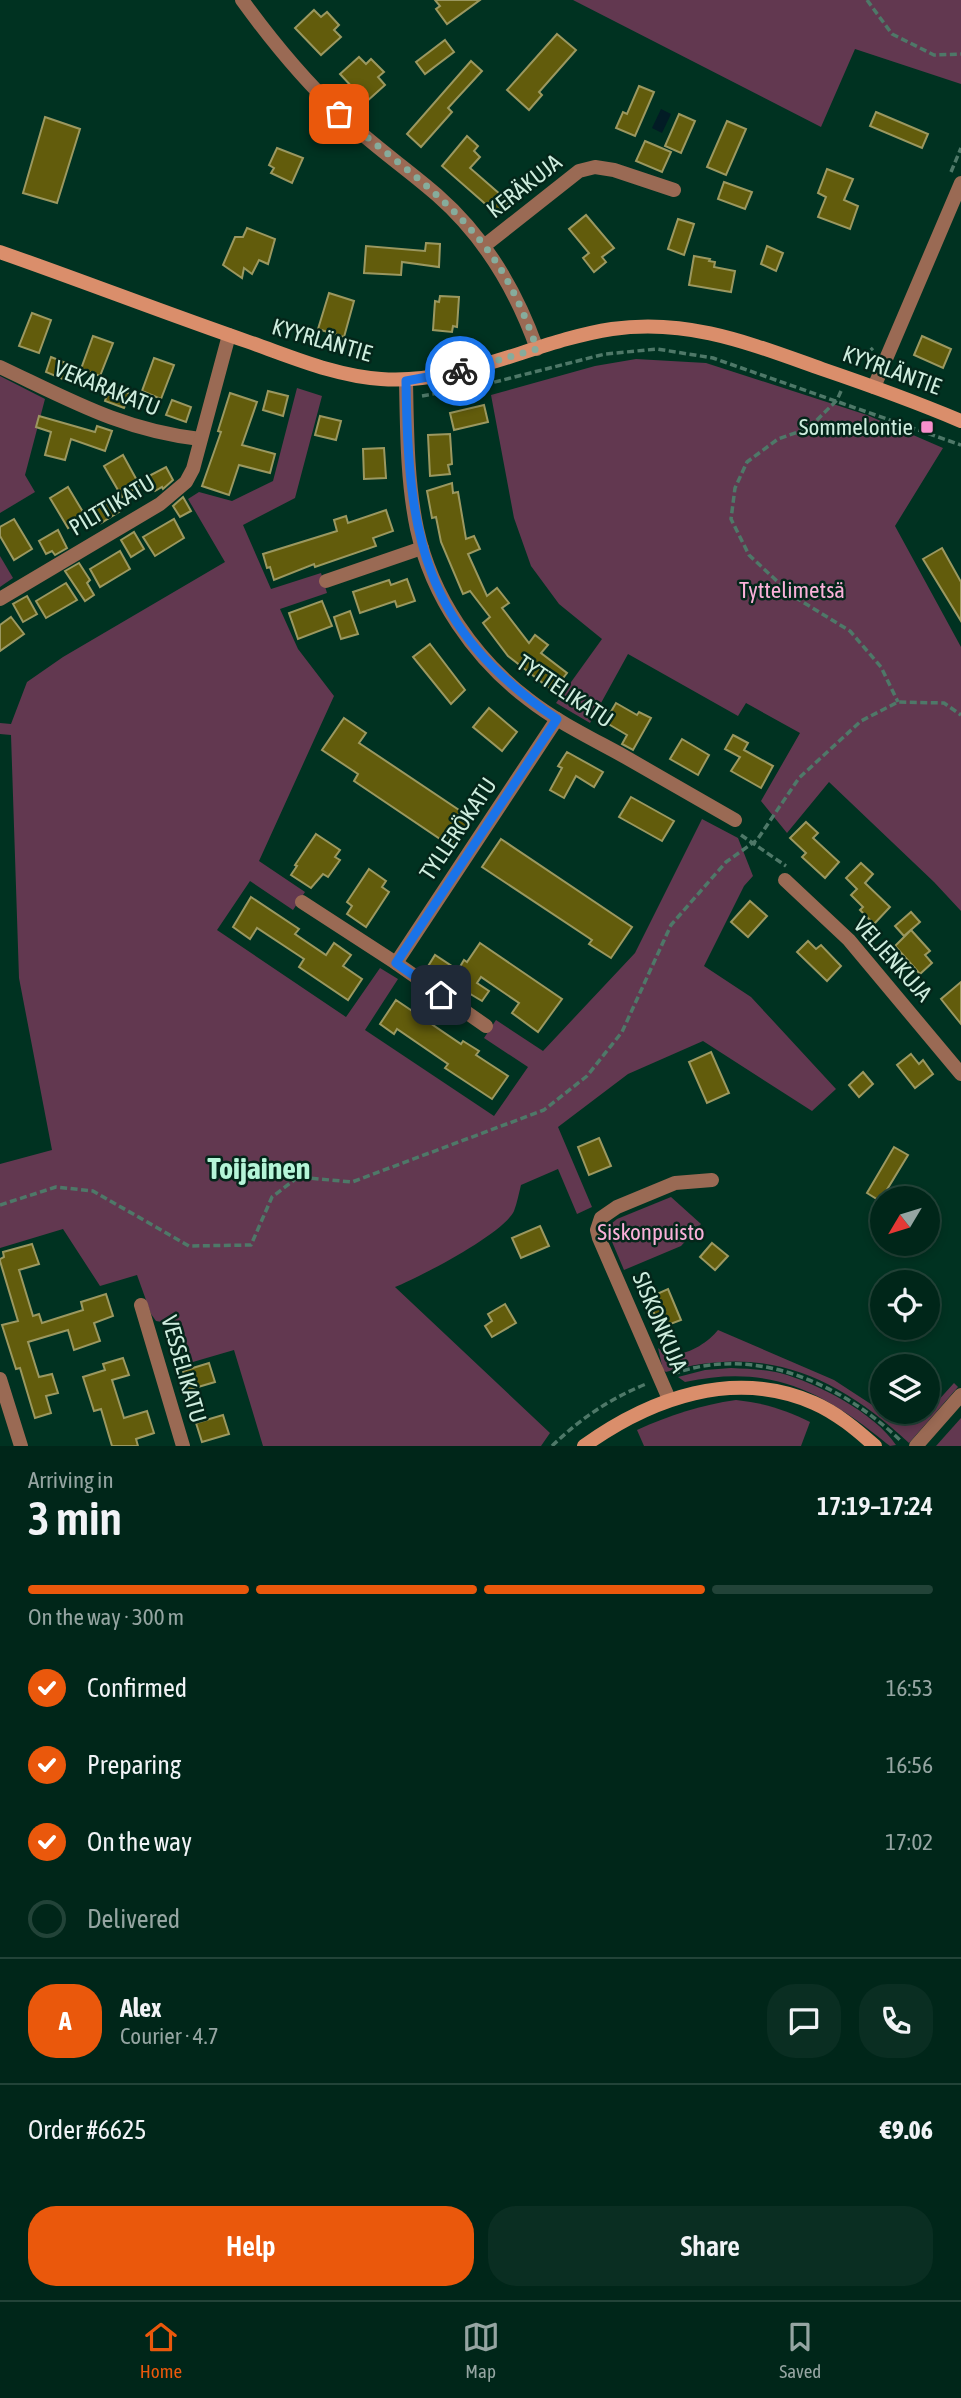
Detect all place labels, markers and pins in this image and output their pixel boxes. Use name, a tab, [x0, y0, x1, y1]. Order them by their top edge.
pin	[309, 84, 369, 144]
place label: Sommelontie	[799, 414, 913, 440]
marker: Sommelontie	[919, 419, 935, 435]
pin	[411, 965, 471, 1025]

